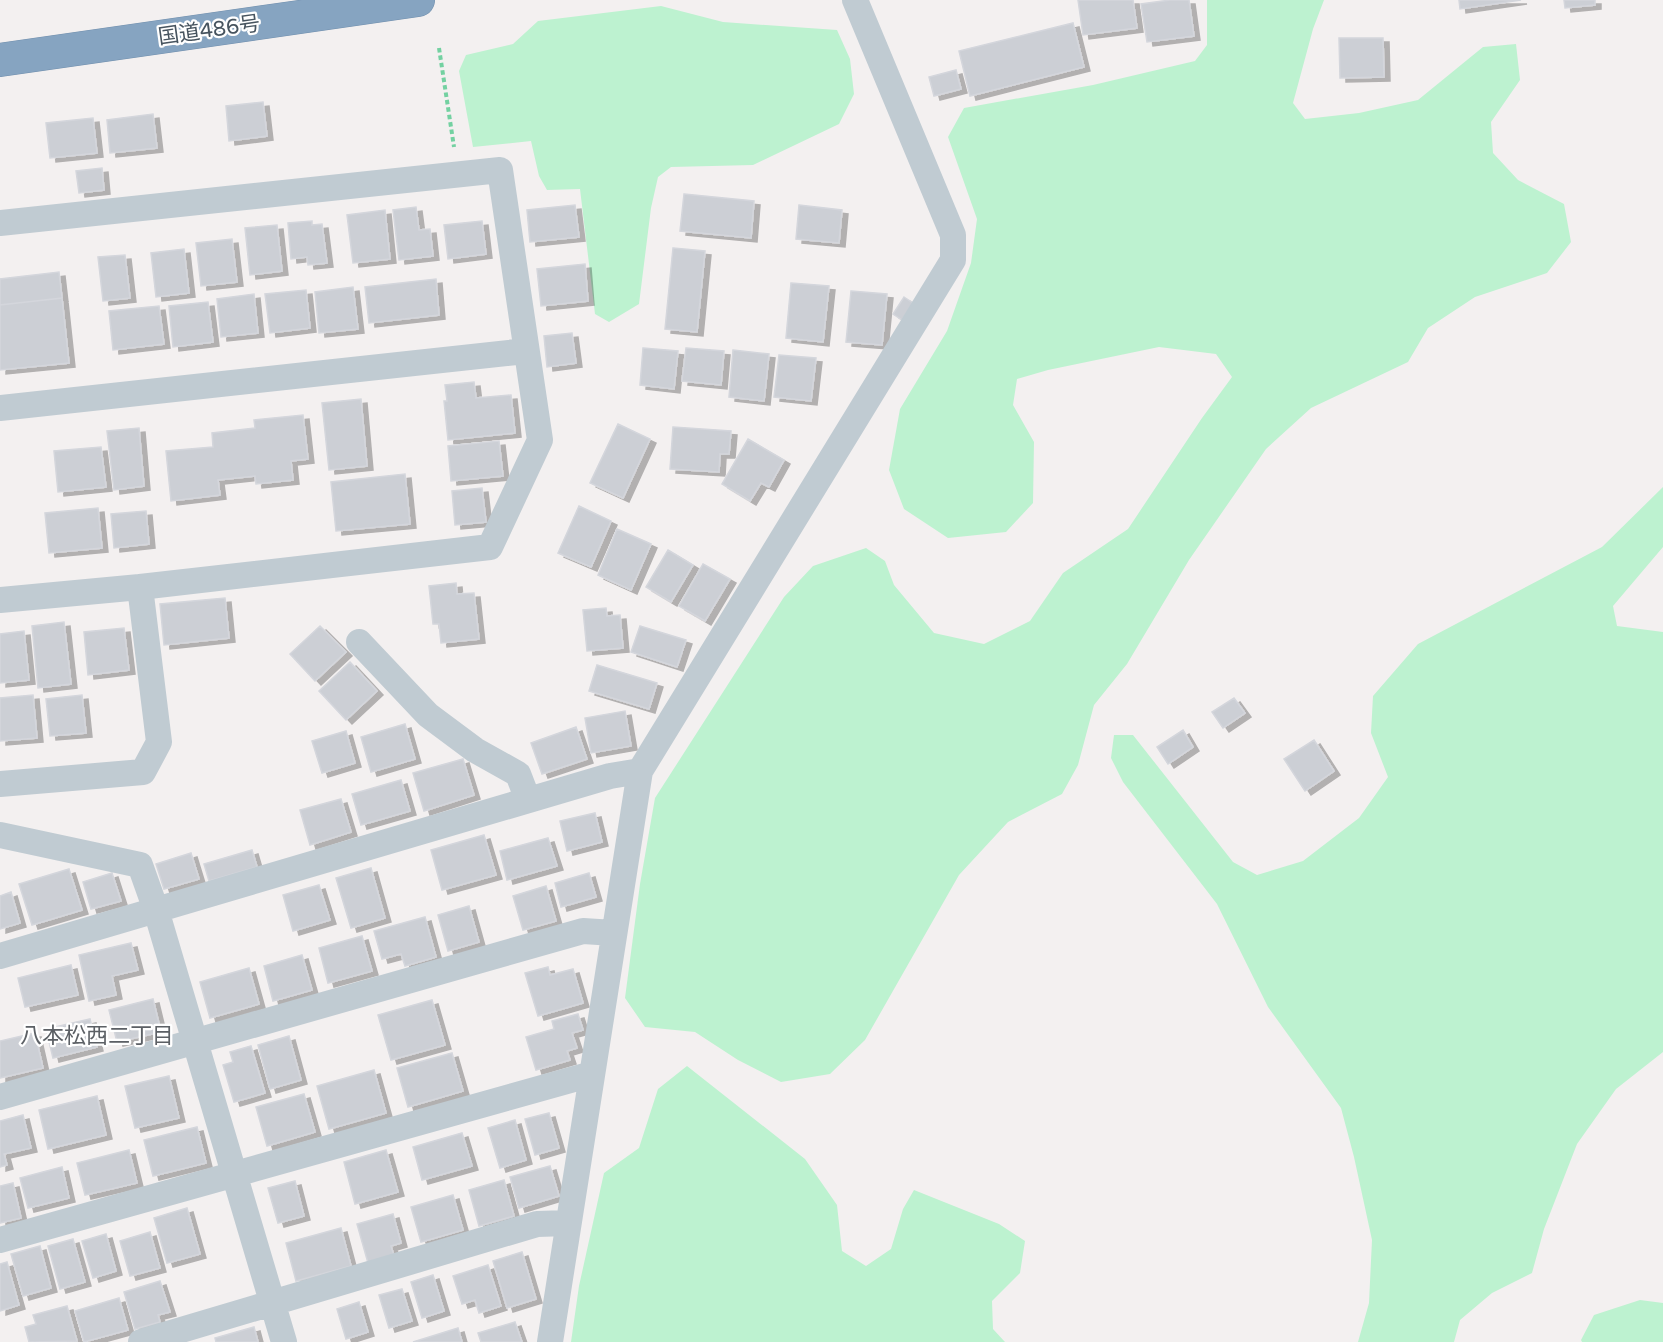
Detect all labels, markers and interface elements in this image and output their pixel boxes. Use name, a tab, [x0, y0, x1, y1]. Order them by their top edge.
street label: 国道486号	[157, 11, 262, 50]
district label: 八本松西二丁目	[20, 1023, 174, 1049]

